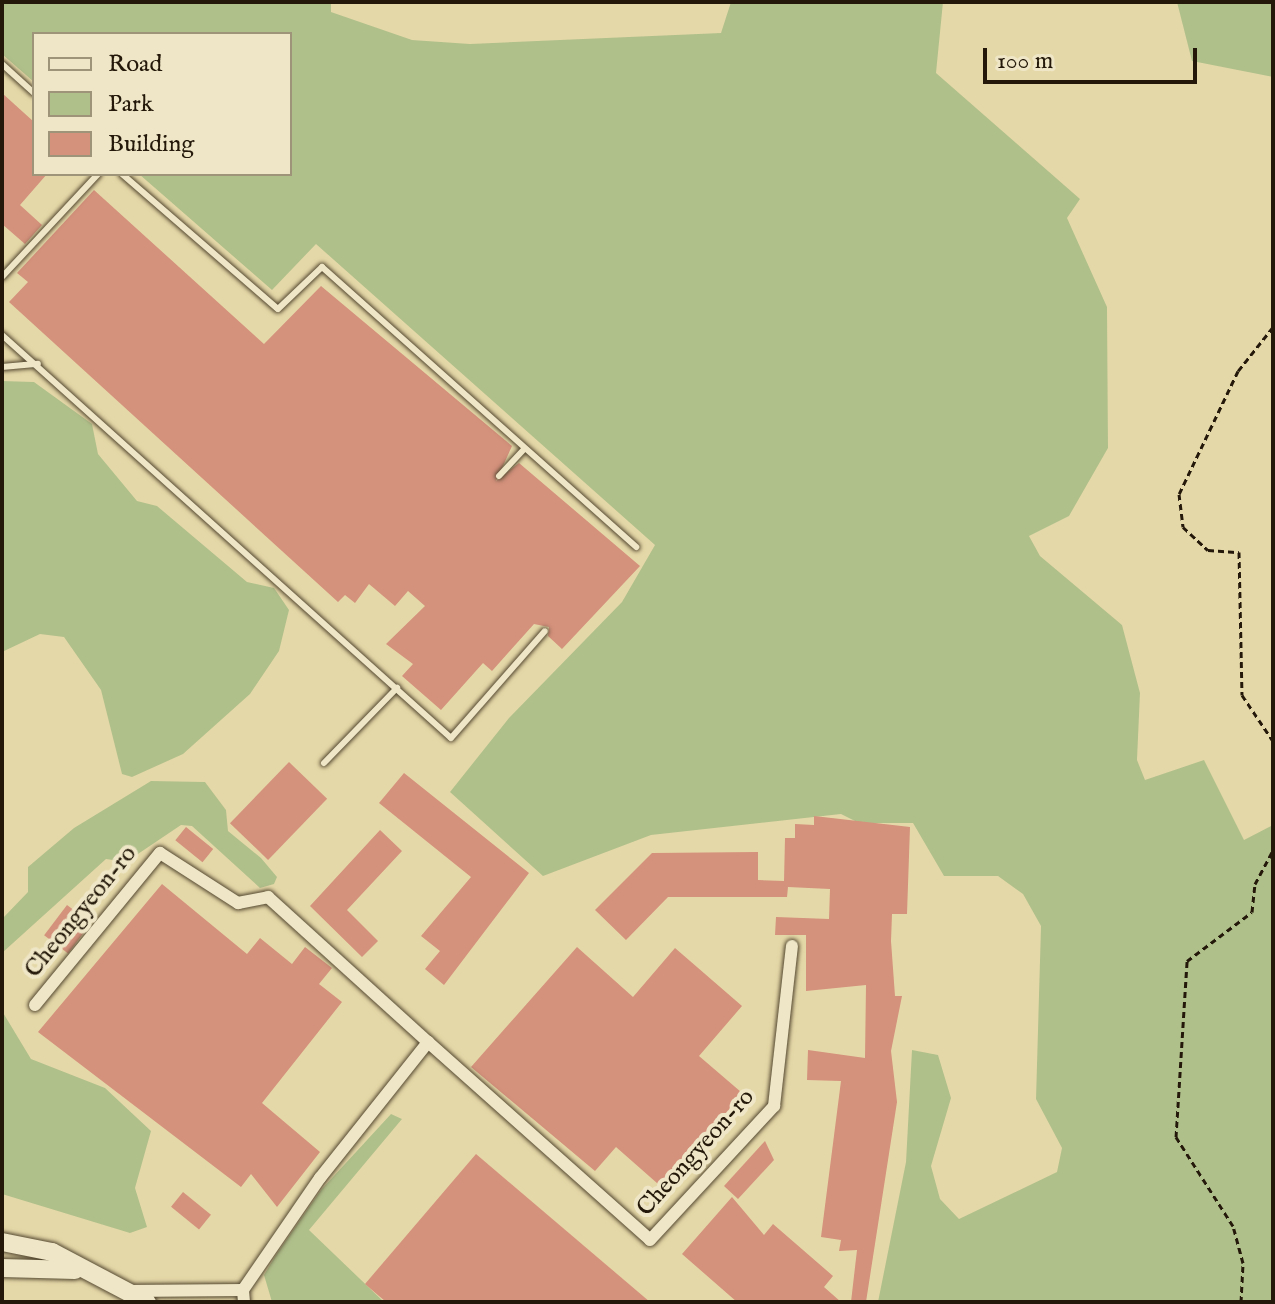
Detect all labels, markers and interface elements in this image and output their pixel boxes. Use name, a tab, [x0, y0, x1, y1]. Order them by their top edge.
legend	[32, 32, 292, 176]
scale bar	[987, 32, 1201, 82]
text: 100 m	[997, 46, 1053, 77]
text: Road	[108, 49, 162, 80]
text: Park	[108, 89, 154, 120]
text: Building	[108, 129, 194, 160]
street label: Cheongyeon-ro	[19, 840, 143, 984]
street label: Cheongyeon-ro	[631, 1083, 761, 1223]

